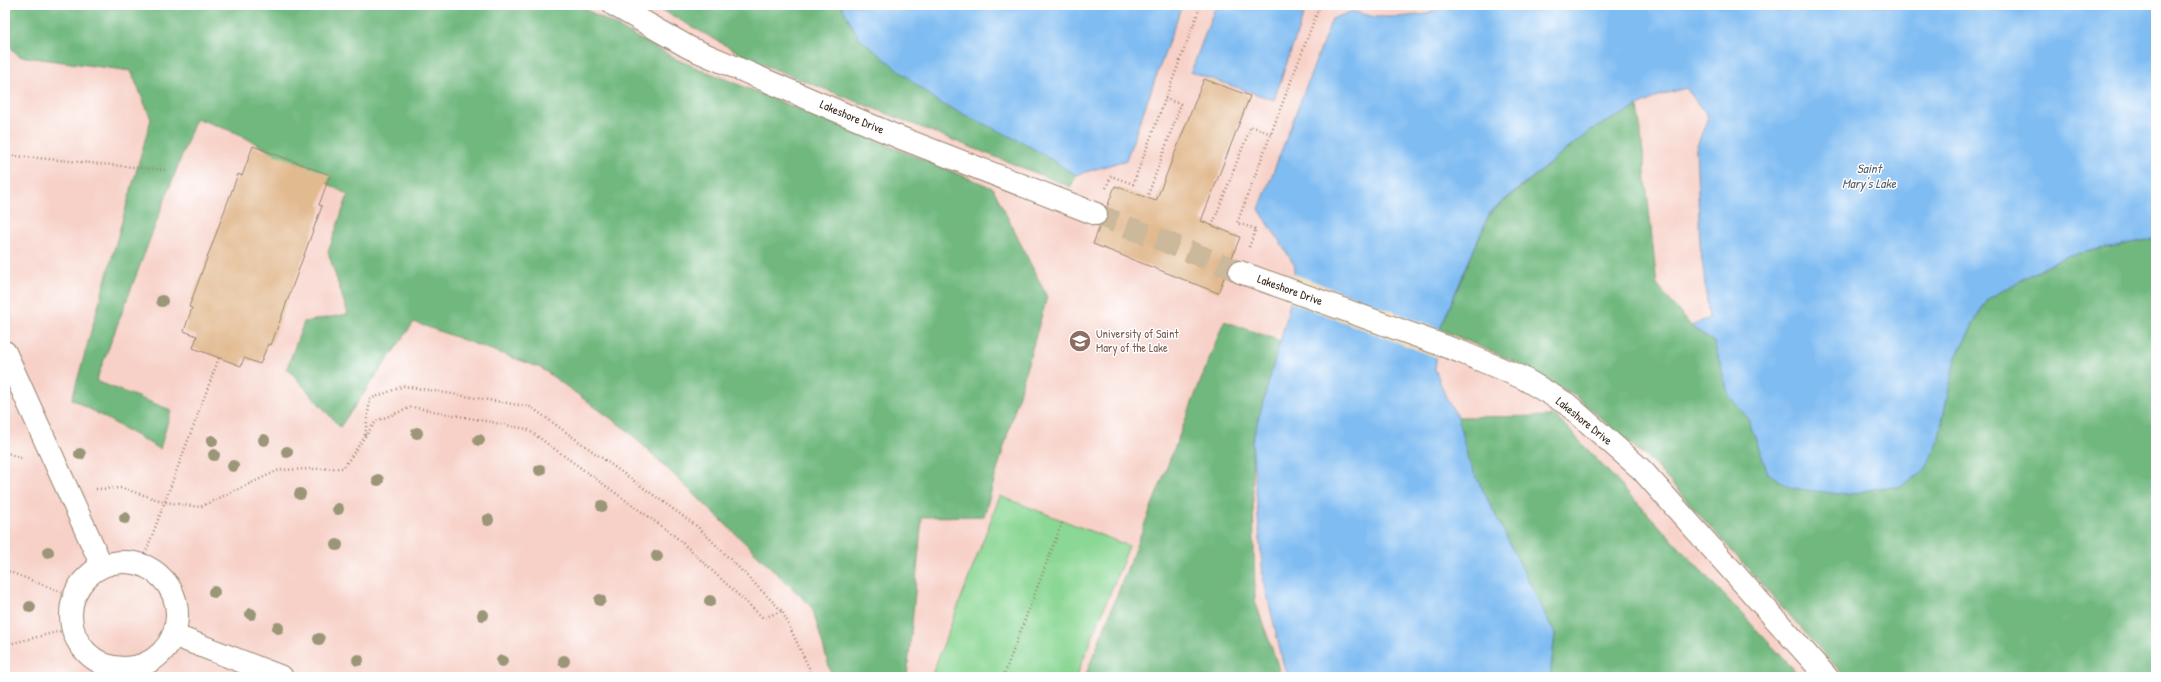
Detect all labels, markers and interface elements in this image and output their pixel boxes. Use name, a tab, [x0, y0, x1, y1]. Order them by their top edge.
street label: Lakeshore Drive	[817, 95, 887, 138]
water label: Saint Mary's Lake	[1842, 159, 1897, 192]
street label: Lakeshore Drive	[1255, 270, 1325, 309]
place label: University of Saint Mary of the Lake	[1096, 325, 1179, 356]
school or university icon: University of Saint Mary of the Lake	[1067, 328, 1093, 354]
street label: Lakeshore Drive	[1552, 393, 1616, 449]

